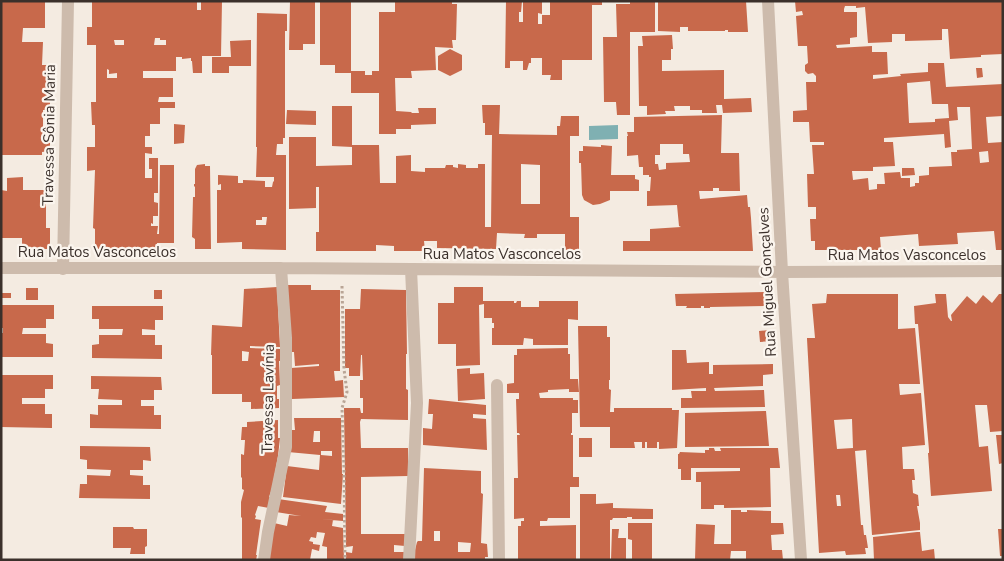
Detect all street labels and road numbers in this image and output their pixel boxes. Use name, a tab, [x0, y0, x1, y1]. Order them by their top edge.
street label: Travessa Sônia Maria	[38, 64, 60, 206]
street label: Rua Miguel Gonçalves	[753, 207, 781, 357]
street label: Rua Matos Vasconcelos	[18, 242, 176, 262]
street label: Rua Matos Vasconcelos	[423, 244, 581, 264]
street label: Rua Matos Vasconcelos	[828, 245, 986, 265]
street label: Travessa Lavínia	[257, 344, 279, 454]

